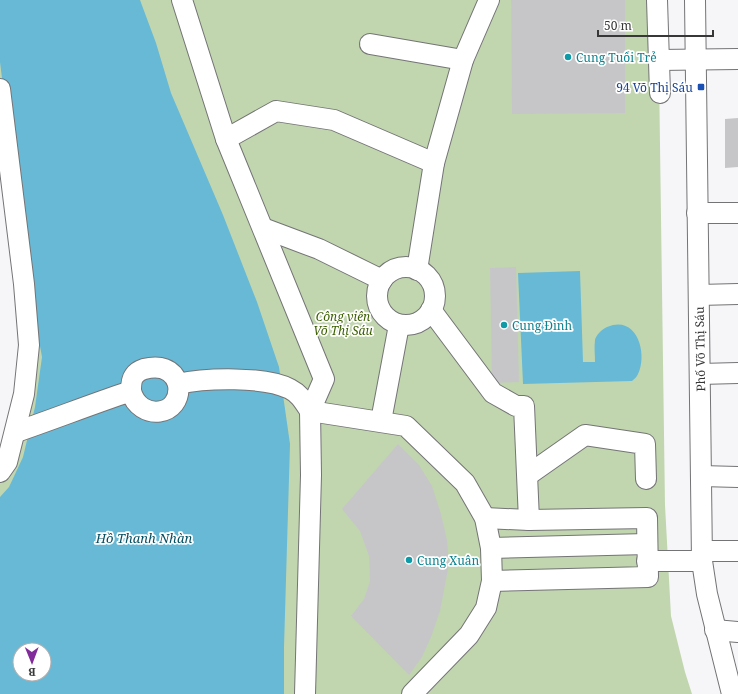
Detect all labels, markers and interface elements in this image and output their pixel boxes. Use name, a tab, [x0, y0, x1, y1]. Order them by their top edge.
scale bar	[598, 12, 713, 38]
text: 50 m	[604, 17, 632, 34]
place label: Cung Tuổi Trẻ	[576, 49, 657, 66]
marker: Cung Tuổi Trẻ	[563, 52, 573, 62]
place label: 94 Võ Thị Sáu	[616, 79, 693, 96]
marker: 94 Võ Thị Sáu	[696, 82, 706, 92]
street label: Phố Võ Thị Sáu	[691, 306, 709, 392]
park label: Công viên Võ Thị Sáu	[313, 308, 373, 339]
place label: Cung Đình	[512, 317, 573, 334]
marker: Cung Đình	[499, 320, 509, 330]
water label: Hồ Thanh Nhàn	[95, 529, 192, 547]
place label: Cung Xuân	[417, 552, 480, 569]
marker: Cung Xuân	[404, 555, 414, 565]
north arrow	[12, 642, 52, 682]
text: B	[28, 665, 36, 680]

